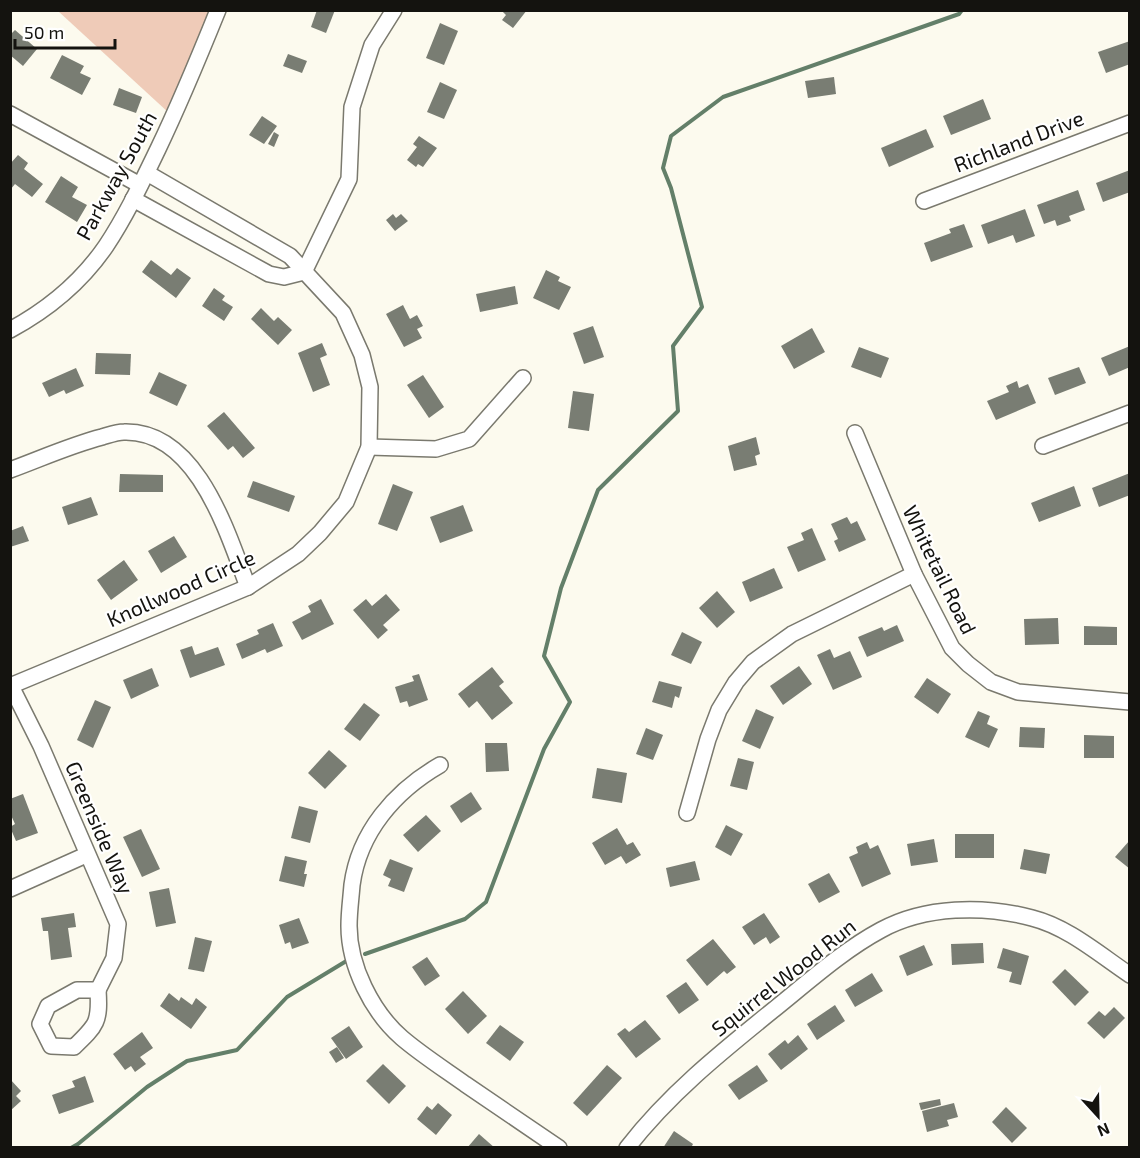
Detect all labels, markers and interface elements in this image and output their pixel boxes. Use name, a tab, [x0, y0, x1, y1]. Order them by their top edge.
scale bar	[15, 12, 116, 50]
text: 50 m	[24, 21, 64, 43]
street label: Richland Drive	[950, 104, 1087, 177]
street label: Parkway South	[70, 107, 161, 244]
street label: Whitetail Road	[898, 501, 982, 638]
street label: Knollwood Circle	[102, 544, 258, 632]
street label: Greenside Way	[61, 757, 140, 898]
street label: Squirrel Wood Run	[706, 913, 860, 1041]
north arrow	[1068, 1086, 1128, 1146]
text: N	[1095, 1119, 1113, 1141]

